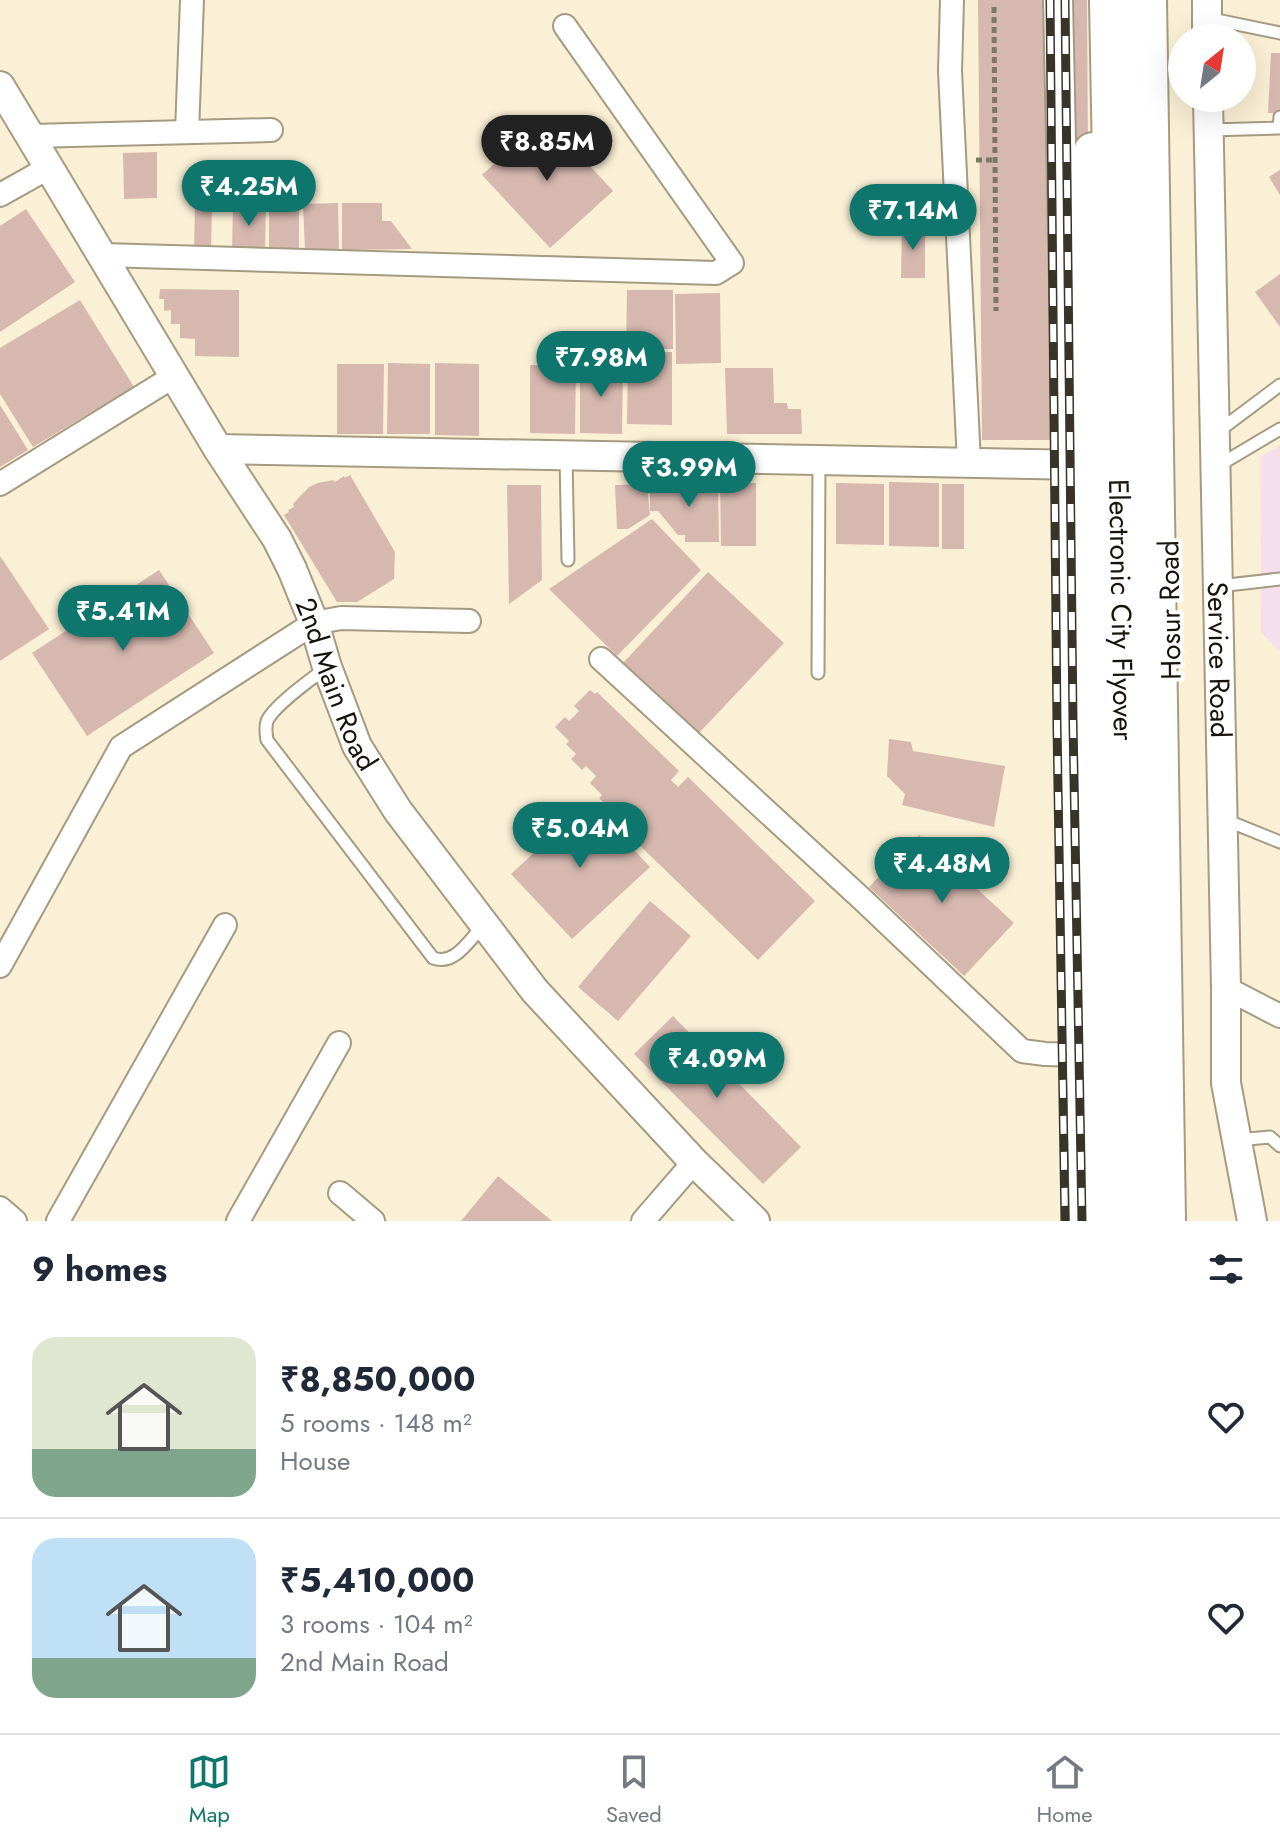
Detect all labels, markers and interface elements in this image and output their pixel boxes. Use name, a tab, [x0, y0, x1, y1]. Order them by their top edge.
north arrow	[1168, 24, 1256, 112]
map controls	[1168, 24, 1256, 112]
pin: ₹8.85M	[482, 115, 612, 183]
text: ₹8.85M	[499, 122, 595, 160]
pin: ₹4.25M	[184, 160, 314, 228]
text: ₹4.25M	[200, 167, 298, 205]
pin: ₹7.14M	[848, 184, 978, 252]
text: ₹7.14M	[868, 191, 958, 229]
pin: ₹7.98M	[536, 331, 666, 399]
text: ₹7.98M	[554, 338, 648, 376]
pin: ₹3.99M	[624, 441, 754, 509]
text: ₹3.99M	[641, 448, 737, 486]
street label: Electronic City Flyover	[1099, 479, 1144, 742]
street label: Hosur Road	[1148, 540, 1192, 680]
street label: Service Road	[1197, 581, 1241, 739]
pin: ₹5.41M	[58, 585, 188, 653]
street label: 2nd Main Road	[285, 591, 388, 779]
text: ₹5.41M	[76, 592, 170, 630]
pin: ₹5.04M	[515, 802, 645, 870]
text: ₹5.04M	[531, 809, 629, 847]
pin: ₹4.48M	[877, 837, 1007, 905]
text: ₹4.48M	[892, 844, 992, 882]
pin: ₹4.09M	[652, 1032, 782, 1100]
text: ₹4.09M	[667, 1039, 767, 1077]
text: 9 homes	[32, 1245, 167, 1294]
icon: filters	[1204, 1247, 1248, 1291]
text: ₹8,850,000	[280, 1355, 476, 1404]
icon: home	[96, 1369, 192, 1465]
icon: heart	[1204, 1395, 1248, 1439]
text: 5 rooms · 148 m²	[280, 1404, 472, 1442]
text: House	[280, 1442, 350, 1480]
text: ₹5,410,000	[280, 1556, 474, 1605]
icon: home	[96, 1570, 192, 1666]
icon: heart	[1204, 1596, 1248, 1640]
text: 3 rooms · 104 m²	[280, 1605, 473, 1643]
text: 2nd Main Road	[280, 1643, 449, 1681]
tab: Map	[187, 1750, 231, 1830]
tab: Saved	[606, 1750, 662, 1830]
tab: Home	[1036, 1750, 1093, 1830]

